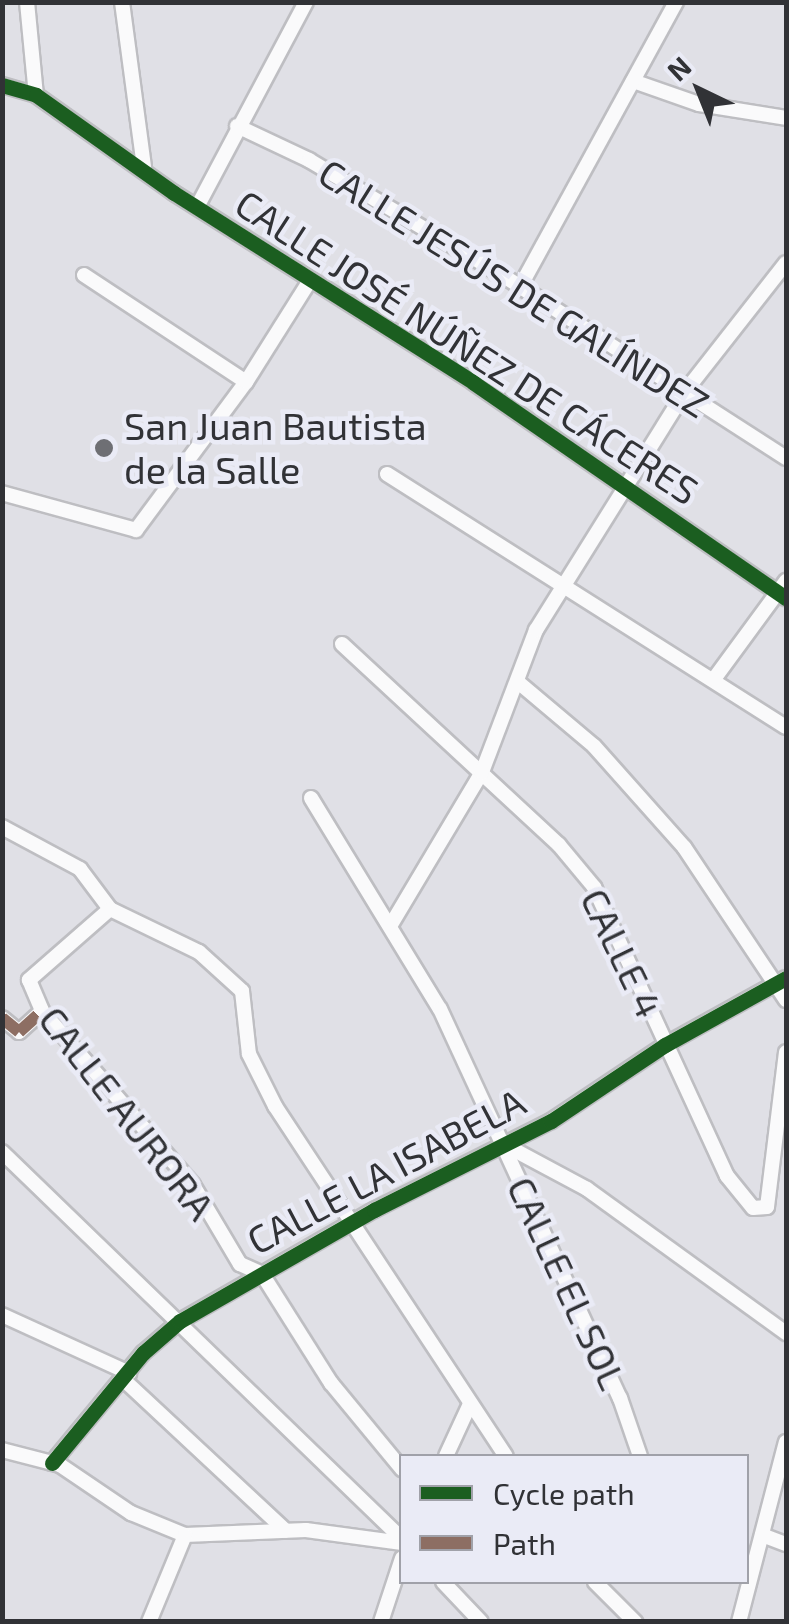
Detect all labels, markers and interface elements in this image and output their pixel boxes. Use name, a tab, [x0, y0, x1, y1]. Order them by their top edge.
north arrow	[649, 40, 749, 140]
text: N	[660, 49, 698, 87]
street label: CALLE JESÚS DE GALÍNDEZ	[310, 149, 718, 427]
street label: CALLE JOSÉ NÚÑEZ DE CÁCERES	[227, 180, 707, 514]
place label: San Juan Bautista de la Salle	[124, 403, 427, 492]
marker: San Juan Bautista de la Salle	[93, 437, 115, 459]
street label: CALLE 4	[571, 881, 673, 1025]
street label: CALLE AURORA	[29, 997, 225, 1229]
street label: CALLE LA ISABELA	[239, 1078, 533, 1264]
street label: CALLE EL SOL	[498, 1169, 636, 1397]
legend	[399, 1454, 749, 1584]
text: Cycle path	[493, 1475, 635, 1511]
text: Path	[493, 1525, 556, 1561]

